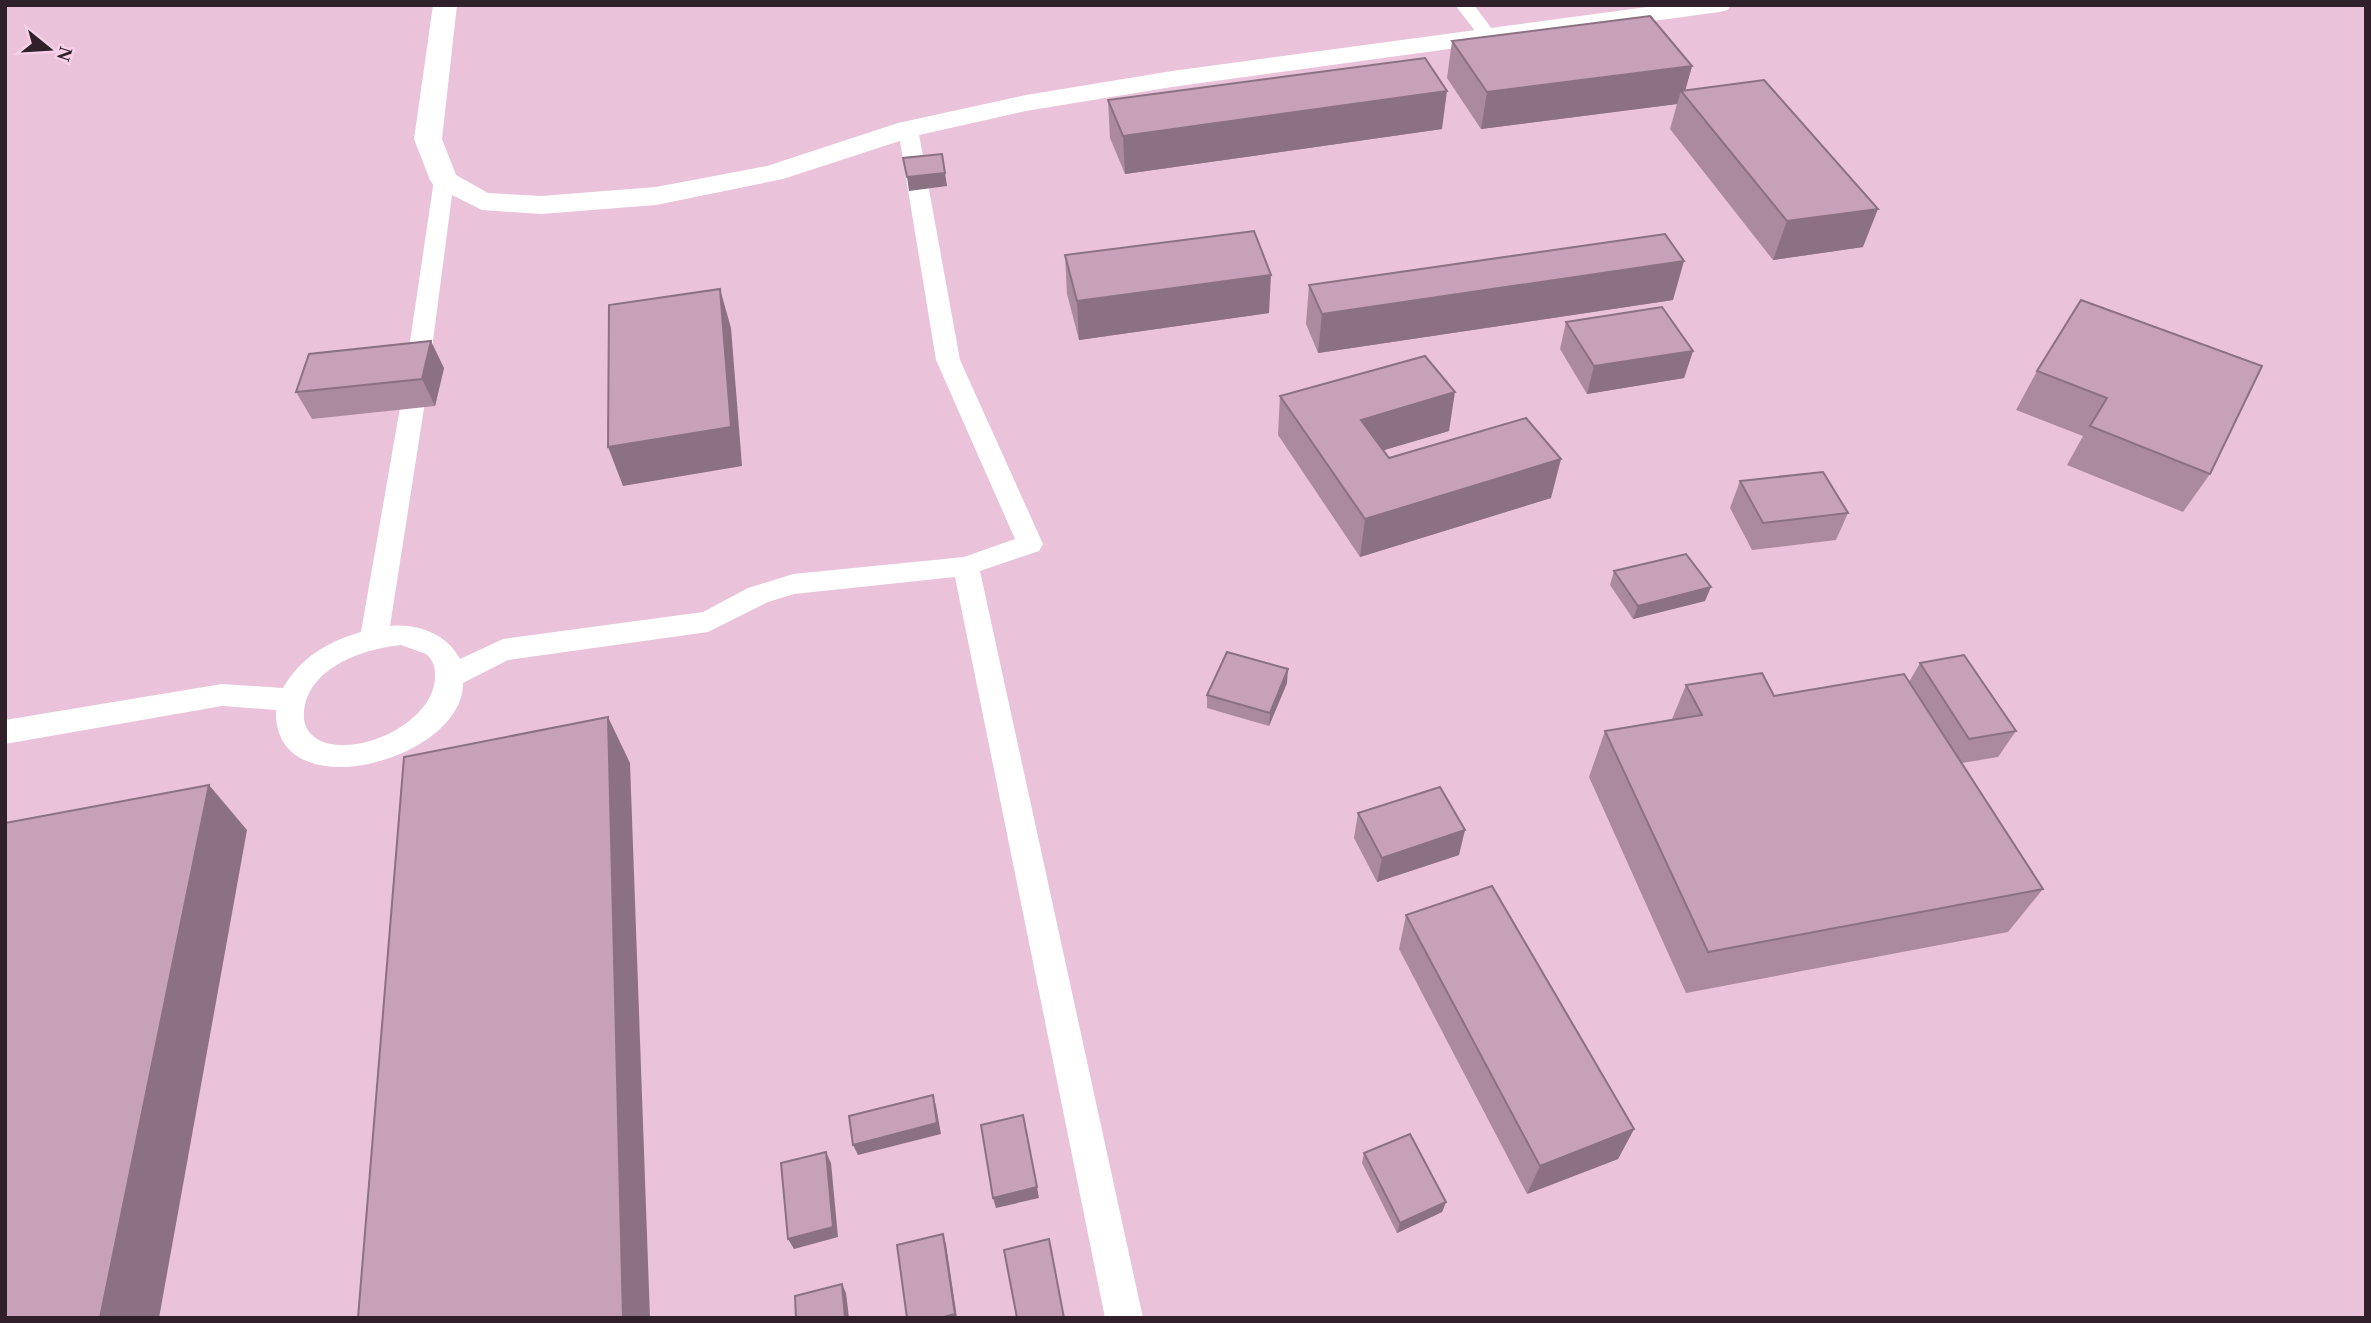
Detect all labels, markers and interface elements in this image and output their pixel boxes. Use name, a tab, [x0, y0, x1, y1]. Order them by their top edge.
north arrow	[14, 14, 84, 84]
text: N	[53, 44, 77, 64]

